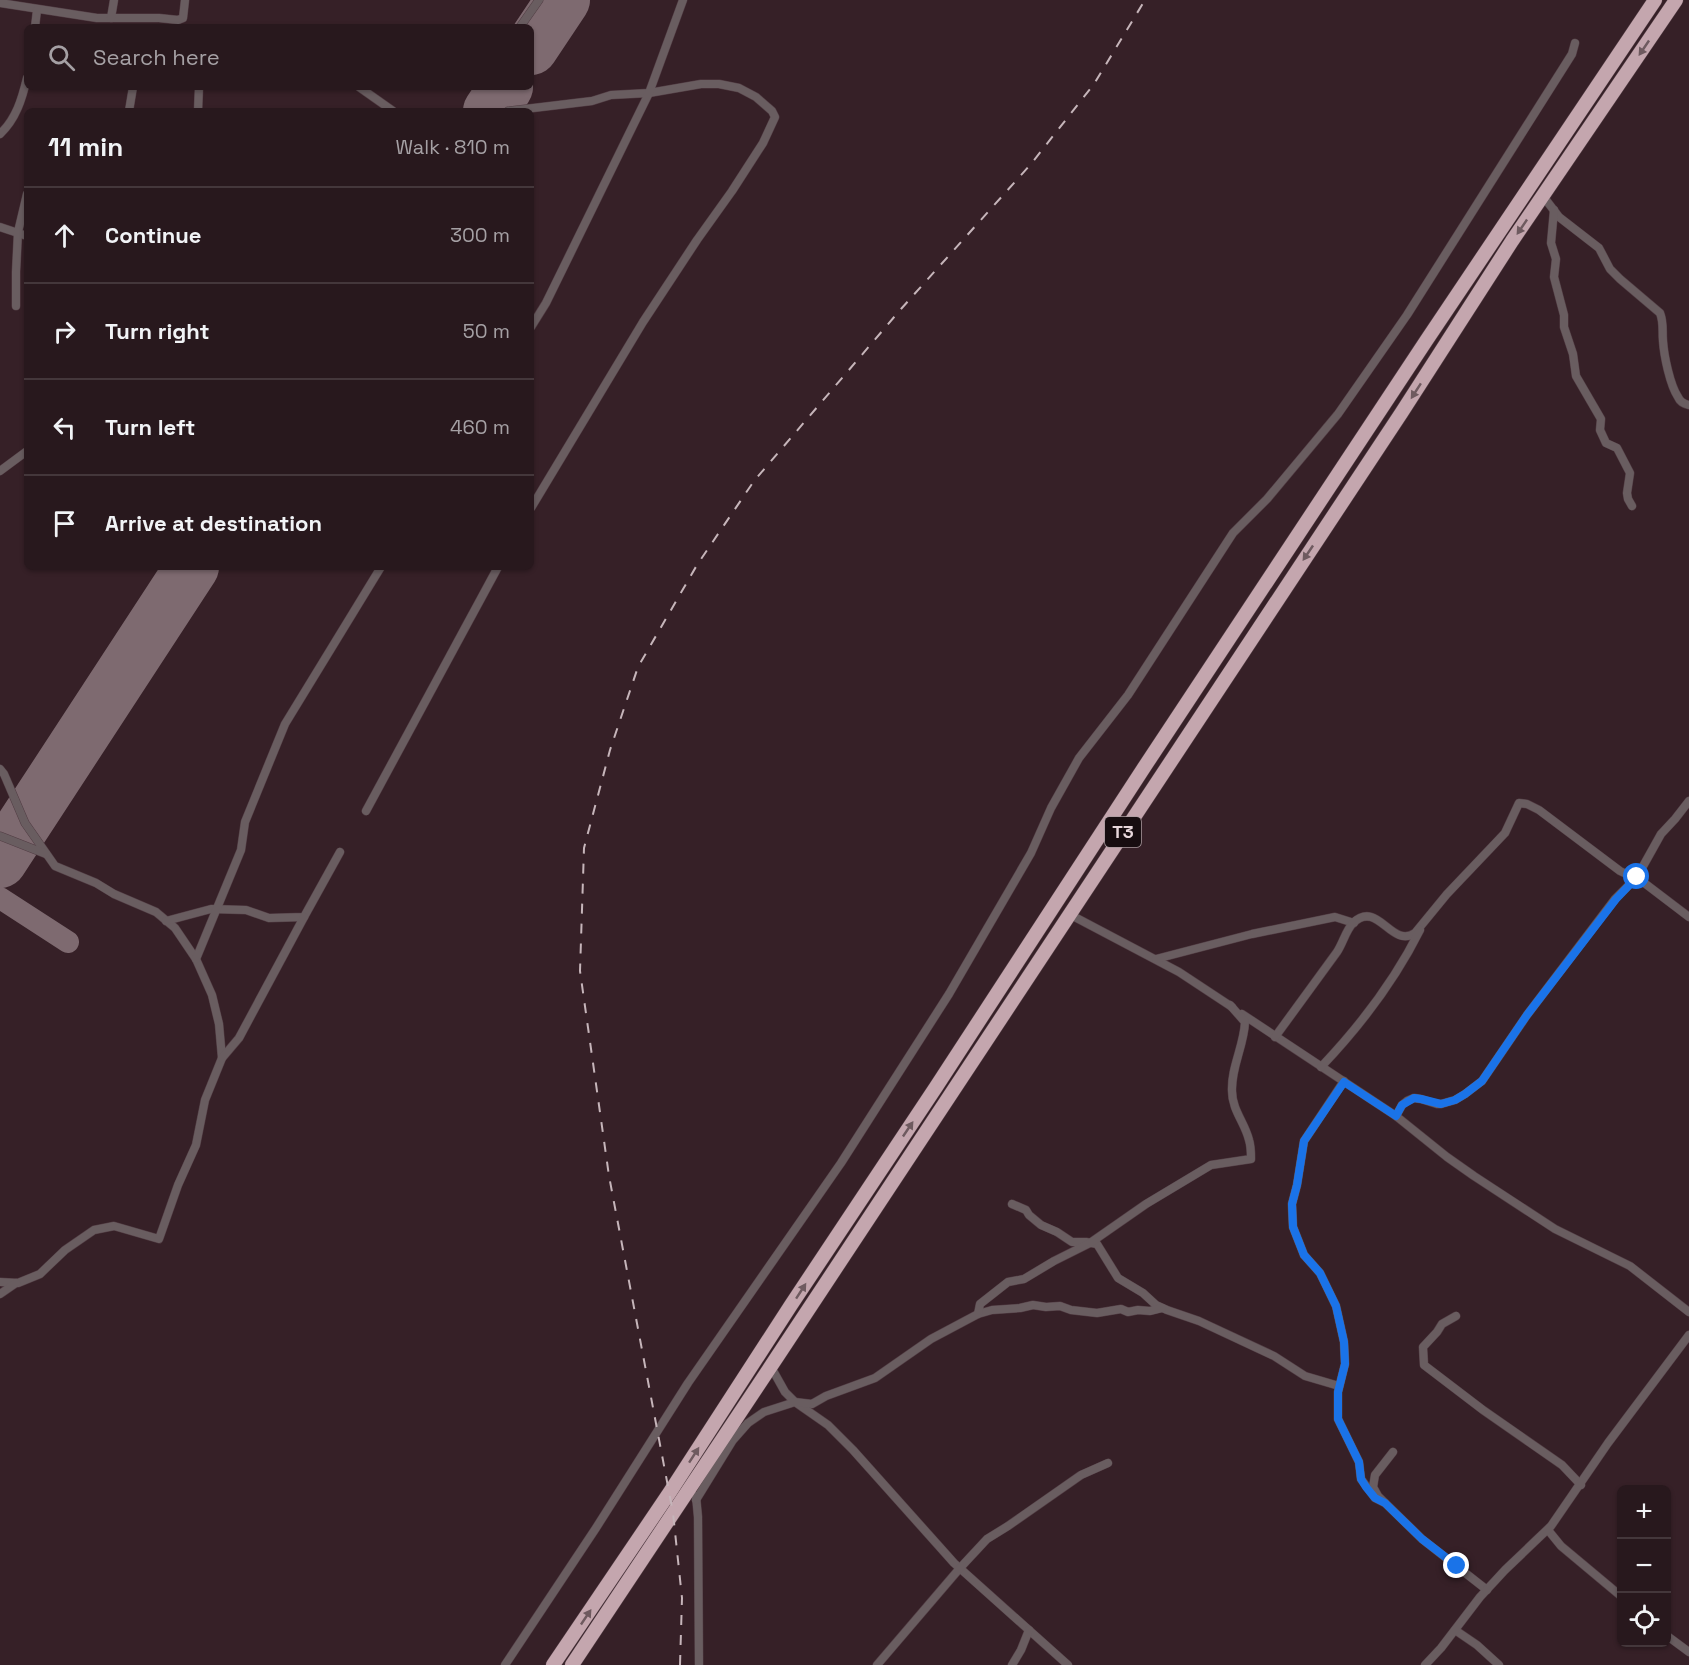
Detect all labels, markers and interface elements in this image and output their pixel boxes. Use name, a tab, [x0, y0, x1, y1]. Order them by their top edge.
search box	[24, 24, 534, 90]
one-way arrow	[1638, 40, 1649, 57]
icon: search	[45, 41, 78, 74]
text: Search here	[93, 43, 220, 71]
text: 11 min	[48, 130, 123, 164]
text: Walk · 810 m	[396, 134, 510, 160]
icon: ahead	[48, 219, 81, 252]
one-way arrow	[1517, 219, 1528, 235]
text: Continue	[105, 221, 201, 249]
text: 300 m	[450, 222, 510, 248]
icon: right	[48, 315, 81, 348]
text: Turn right	[105, 317, 210, 345]
text: 50 m	[463, 318, 510, 344]
one-way arrow	[1410, 382, 1421, 399]
icon: left	[48, 411, 81, 444]
text: Turn left	[105, 413, 195, 441]
text: 460 m	[450, 414, 510, 440]
icon: arrive	[48, 507, 81, 540]
text: Arrive at destination	[105, 509, 322, 537]
one-way arrow	[1303, 545, 1314, 561]
road number: T3	[1105, 817, 1141, 847]
route start	[1623, 863, 1649, 889]
one-way arrow	[903, 1121, 914, 1137]
one-way arrow	[795, 1283, 806, 1300]
one-way arrow	[689, 1447, 700, 1463]
map controls	[1617, 1485, 1671, 1647]
button: +	[1617, 1485, 1671, 1539]
button: −	[1617, 1539, 1671, 1593]
route end	[1443, 1552, 1469, 1578]
button: locate	[1617, 1593, 1671, 1647]
one-way arrow	[580, 1609, 591, 1625]

